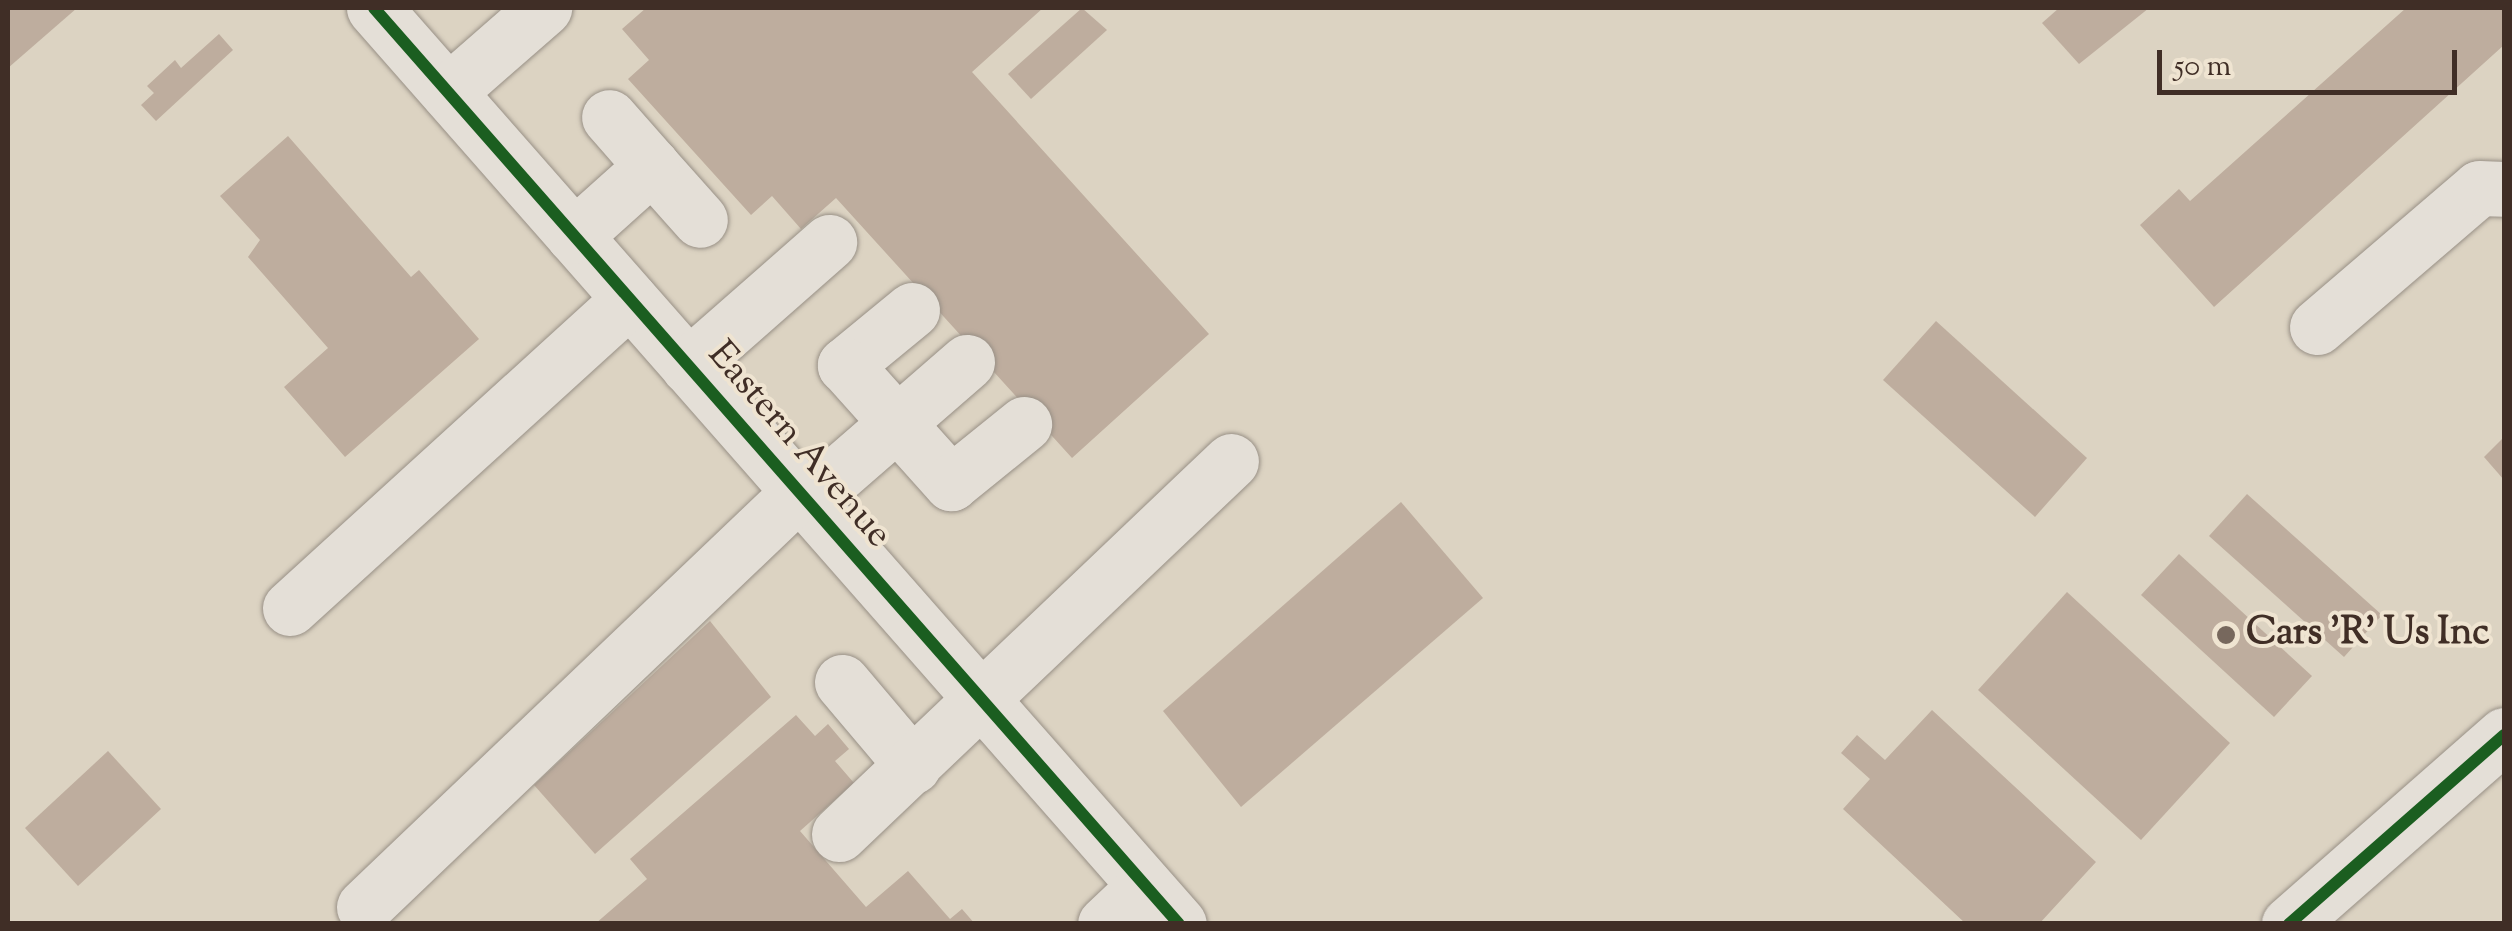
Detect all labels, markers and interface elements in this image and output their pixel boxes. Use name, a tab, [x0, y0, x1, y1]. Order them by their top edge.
scale bar	[2162, 30, 2462, 92]
text: 50 m	[2174, 46, 2231, 89]
street label: Eastern Avenue	[696, 334, 900, 558]
place label: Cars 'R' Us Inc	[2246, 612, 2489, 658]
marker: Cars 'R' Us Inc	[2215, 624, 2237, 646]

